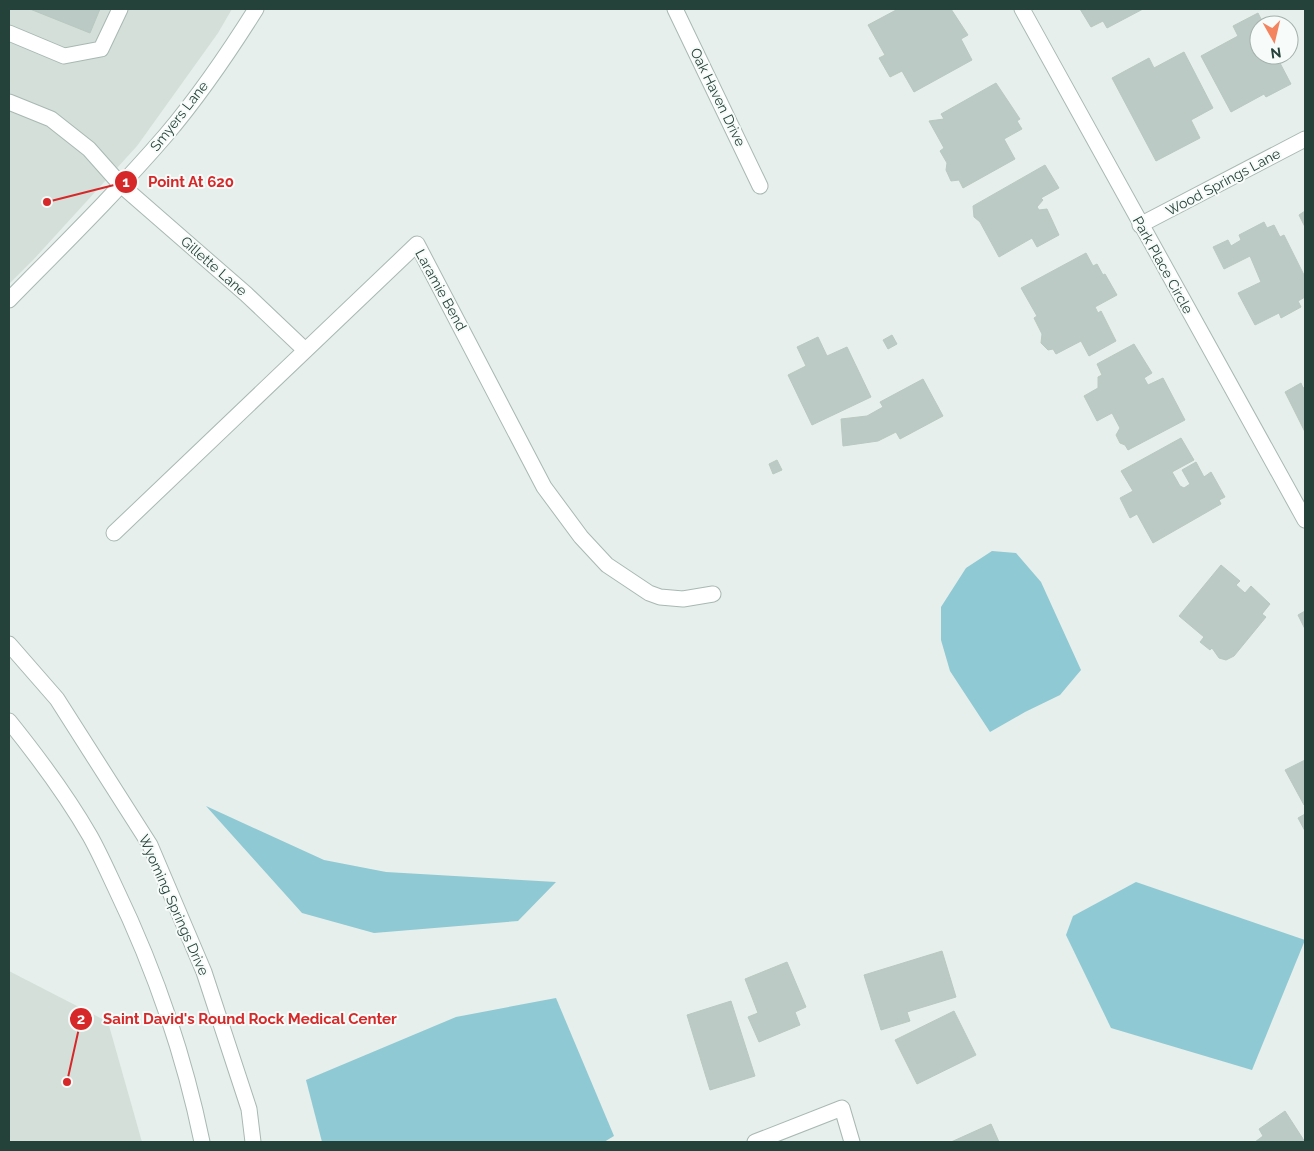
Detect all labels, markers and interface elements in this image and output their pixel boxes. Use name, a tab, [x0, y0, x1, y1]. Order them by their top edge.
north arrow	[1249, 15, 1299, 65]
text: N	[1269, 44, 1282, 62]
street label: Oak Haven Drive	[687, 45, 749, 149]
street label: Smyers Lane	[147, 78, 211, 154]
street label: Wood Springs Lane	[1163, 145, 1283, 219]
callout: Point At 620	[113, 167, 244, 197]
text: 1	[122, 173, 130, 191]
text: Point At 620	[148, 173, 234, 191]
street label: Park Place Circle	[1130, 214, 1196, 316]
street label: Gillette Lane	[178, 233, 250, 299]
street label: Laramie Bend	[412, 247, 470, 333]
street label: Wyoming Springs Drive	[136, 832, 212, 978]
callout: Saint David's Round Rock Medical Center	[68, 1004, 407, 1034]
text: 2	[77, 1010, 85, 1028]
text: Saint David's Round Rock Medical Center	[103, 1010, 397, 1028]

